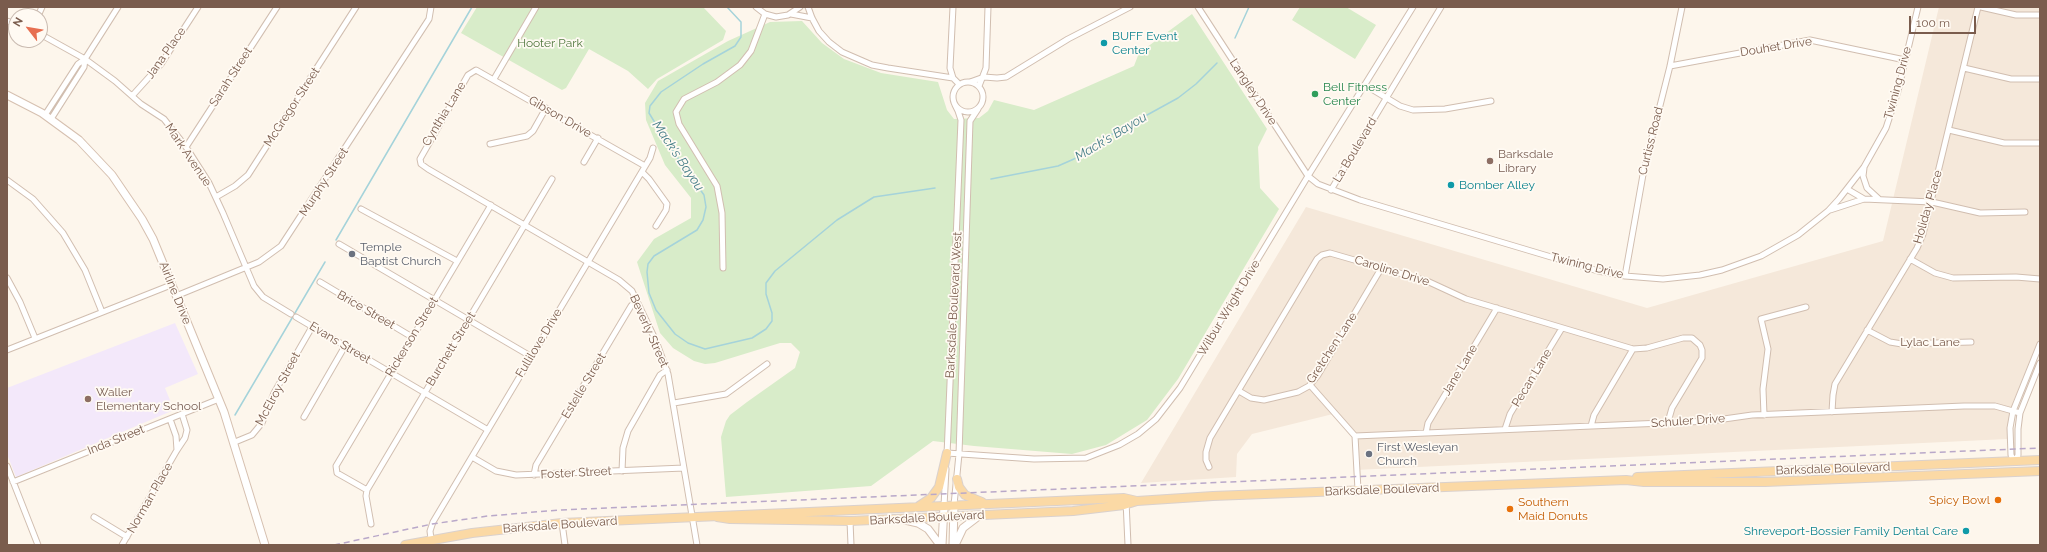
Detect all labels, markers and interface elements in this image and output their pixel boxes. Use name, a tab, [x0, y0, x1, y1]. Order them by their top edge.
north arrow	[8, 8, 48, 48]
scale bar	[1911, 8, 1978, 34]
text: N	[10, 15, 26, 29]
text: 100 m	[1916, 16, 1950, 30]
street label: Jana Place	[143, 24, 189, 82]
place label: BUFF Event Center	[1112, 29, 1177, 57]
street label: Douhet Drive	[1739, 34, 1813, 60]
park label: Hooter Park	[517, 36, 583, 50]
marker: BUFF Event Center	[1099, 38, 1109, 48]
street label: Sarah Street	[206, 45, 256, 109]
street label: Twining Drive	[1881, 45, 1915, 121]
street label: Langley Drive	[1226, 56, 1280, 128]
street label: McGregor Street	[261, 65, 323, 149]
street label: Cynthia Lane	[419, 79, 469, 149]
place label: Bell Fitness Center	[1323, 80, 1387, 108]
marker: Bell Fitness Center	[1310, 89, 1320, 99]
street label: Gibson Drive	[526, 93, 594, 141]
street label: Curtiss Road	[1636, 105, 1666, 177]
water label: Mack's Bayou	[1072, 109, 1150, 165]
street label: La Boulevard	[1330, 115, 1380, 185]
water label: Mack's Bayou	[649, 118, 707, 194]
street label: Mark Avenue	[162, 121, 214, 189]
street label: Murphy Street	[296, 145, 352, 219]
place label: Barksdale Library	[1498, 147, 1553, 175]
marker: Barksdale Library	[1485, 156, 1495, 166]
street label: Holiday Place	[1911, 168, 1945, 246]
place label: Bomber Alley	[1459, 178, 1535, 192]
marker: Bomber Alley	[1446, 180, 1456, 190]
street label: Barksdale Boulevard West	[943, 231, 965, 379]
place label: Temple Baptist Church	[360, 240, 441, 268]
marker: Temple Baptist Church	[347, 249, 357, 259]
street label: Twining Drive	[1549, 250, 1625, 282]
street label: Caroline Drive	[1353, 253, 1431, 289]
street label: Wilbur Wright Drive	[1195, 257, 1263, 359]
street label: Airline Drive	[156, 259, 194, 327]
street label: Brice Street	[334, 288, 398, 332]
street label: Beverly Street	[627, 292, 671, 370]
street label: Rickerson Street	[383, 294, 441, 380]
street label: Fullilove Drive	[513, 306, 565, 380]
street label: Burchett Street	[423, 309, 479, 389]
street label: Gretchen Lane	[1304, 310, 1360, 386]
street label: Evans Street	[307, 319, 373, 367]
street label: Lylac Lane	[1900, 335, 1960, 349]
street label: Jane Lane	[1439, 342, 1481, 398]
street label: Pecan Lane	[1509, 346, 1555, 410]
street label: McElroy Street	[253, 350, 303, 428]
street label: Estelle Street	[559, 351, 609, 421]
place label: Waller Elementary School	[96, 385, 201, 413]
marker: Waller Elementary School	[83, 394, 93, 404]
street label: Schuler Drive	[1650, 411, 1726, 431]
street label: Inda Street	[85, 422, 147, 458]
place label: First Wesleyan Church	[1377, 440, 1458, 468]
marker: First Wesleyan Church	[1364, 449, 1374, 459]
street label: Norman Place	[124, 460, 176, 536]
street label: Barksdale Boulevard	[1775, 460, 1891, 478]
street label: Foster Street	[540, 464, 612, 482]
street label: Barksdale Boulevard	[1324, 481, 1440, 499]
place label: Spicy Bowl	[1929, 493, 1990, 507]
place label: Southern Maid Donuts	[1518, 495, 1588, 523]
marker: Spicy Bowl	[1993, 495, 2003, 505]
marker: Southern Maid Donuts	[1505, 504, 1515, 514]
street label: Barksdale Boulevard	[869, 508, 985, 528]
street label: Barksdale Boulevard	[502, 514, 618, 536]
place label: Shreveport-Bossier Family Dental Care	[1744, 524, 1958, 538]
marker: Shreveport-Bossier Family Dental Care	[1961, 526, 1971, 536]

